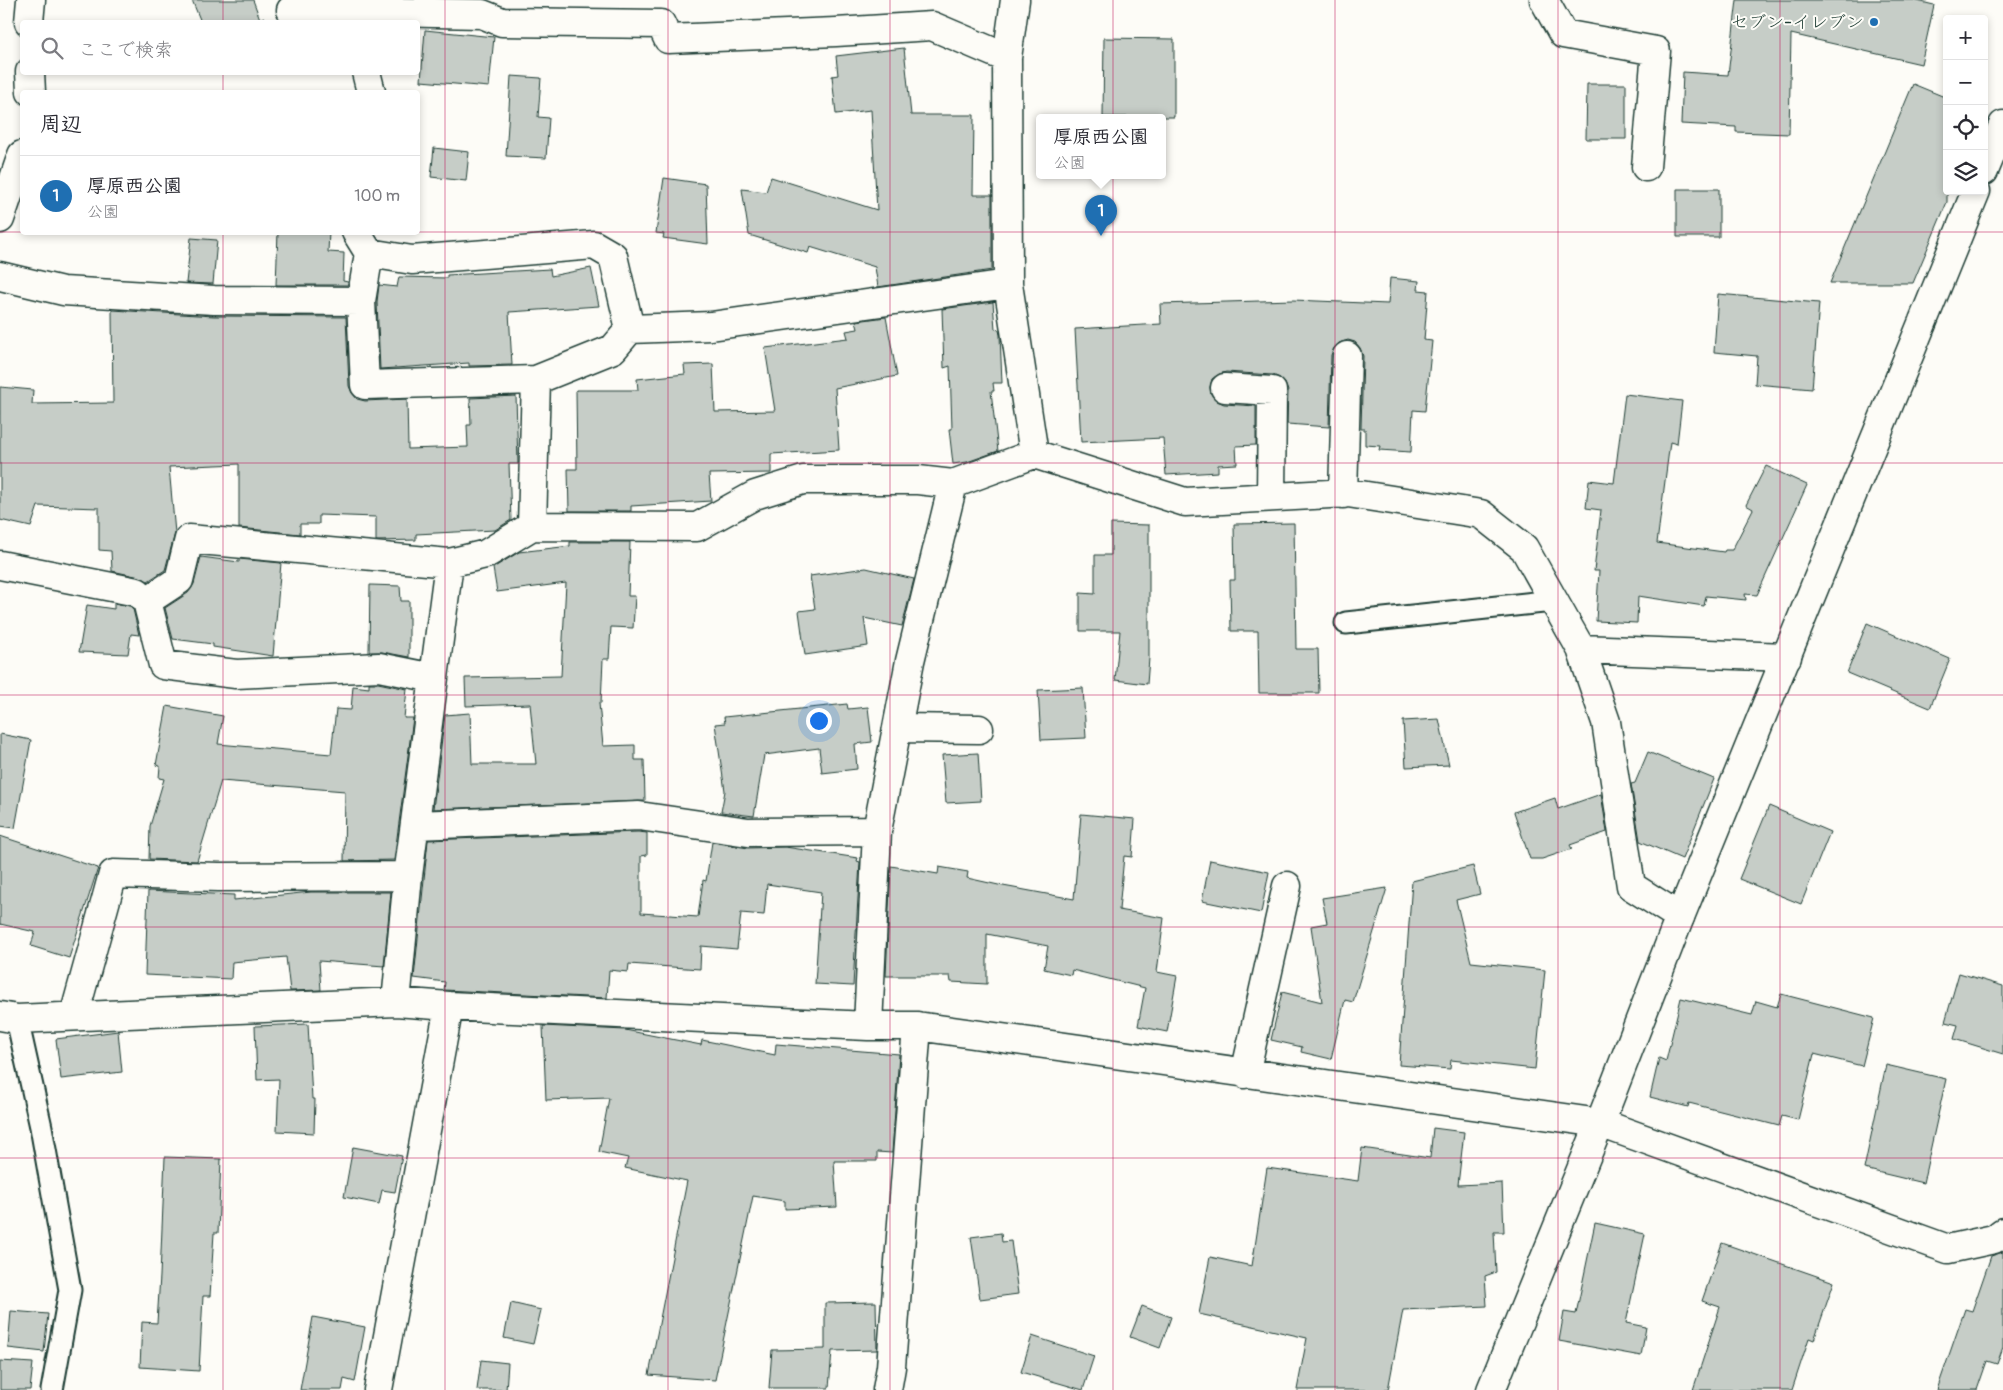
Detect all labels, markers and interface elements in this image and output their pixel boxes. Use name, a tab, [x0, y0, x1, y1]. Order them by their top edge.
place label: セブン-イレブン	[1730, 11, 1864, 34]
map controls	[1943, 15, 1988, 195]
button: +	[1943, 15, 1988, 60]
marker: セブン-イレブン	[1868, 16, 1880, 28]
search box	[20, 20, 420, 75]
icon: search	[38, 34, 66, 62]
text: ここで検索	[78, 38, 173, 62]
button: −	[1943, 60, 1988, 105]
button: locate	[1943, 105, 1988, 150]
text: 周辺	[40, 111, 82, 138]
popup	[1036, 114, 1166, 179]
text: 厚原西公園	[1053, 125, 1149, 149]
button: layers	[1943, 150, 1988, 195]
text: 公園	[1053, 153, 1086, 173]
text: 厚原西公園	[87, 174, 182, 198]
text: 1	[53, 186, 59, 206]
text: 100 m	[354, 186, 400, 206]
pin: 1	[1085, 195, 1117, 236]
text: 公園	[87, 202, 119, 222]
your location	[806, 708, 832, 734]

